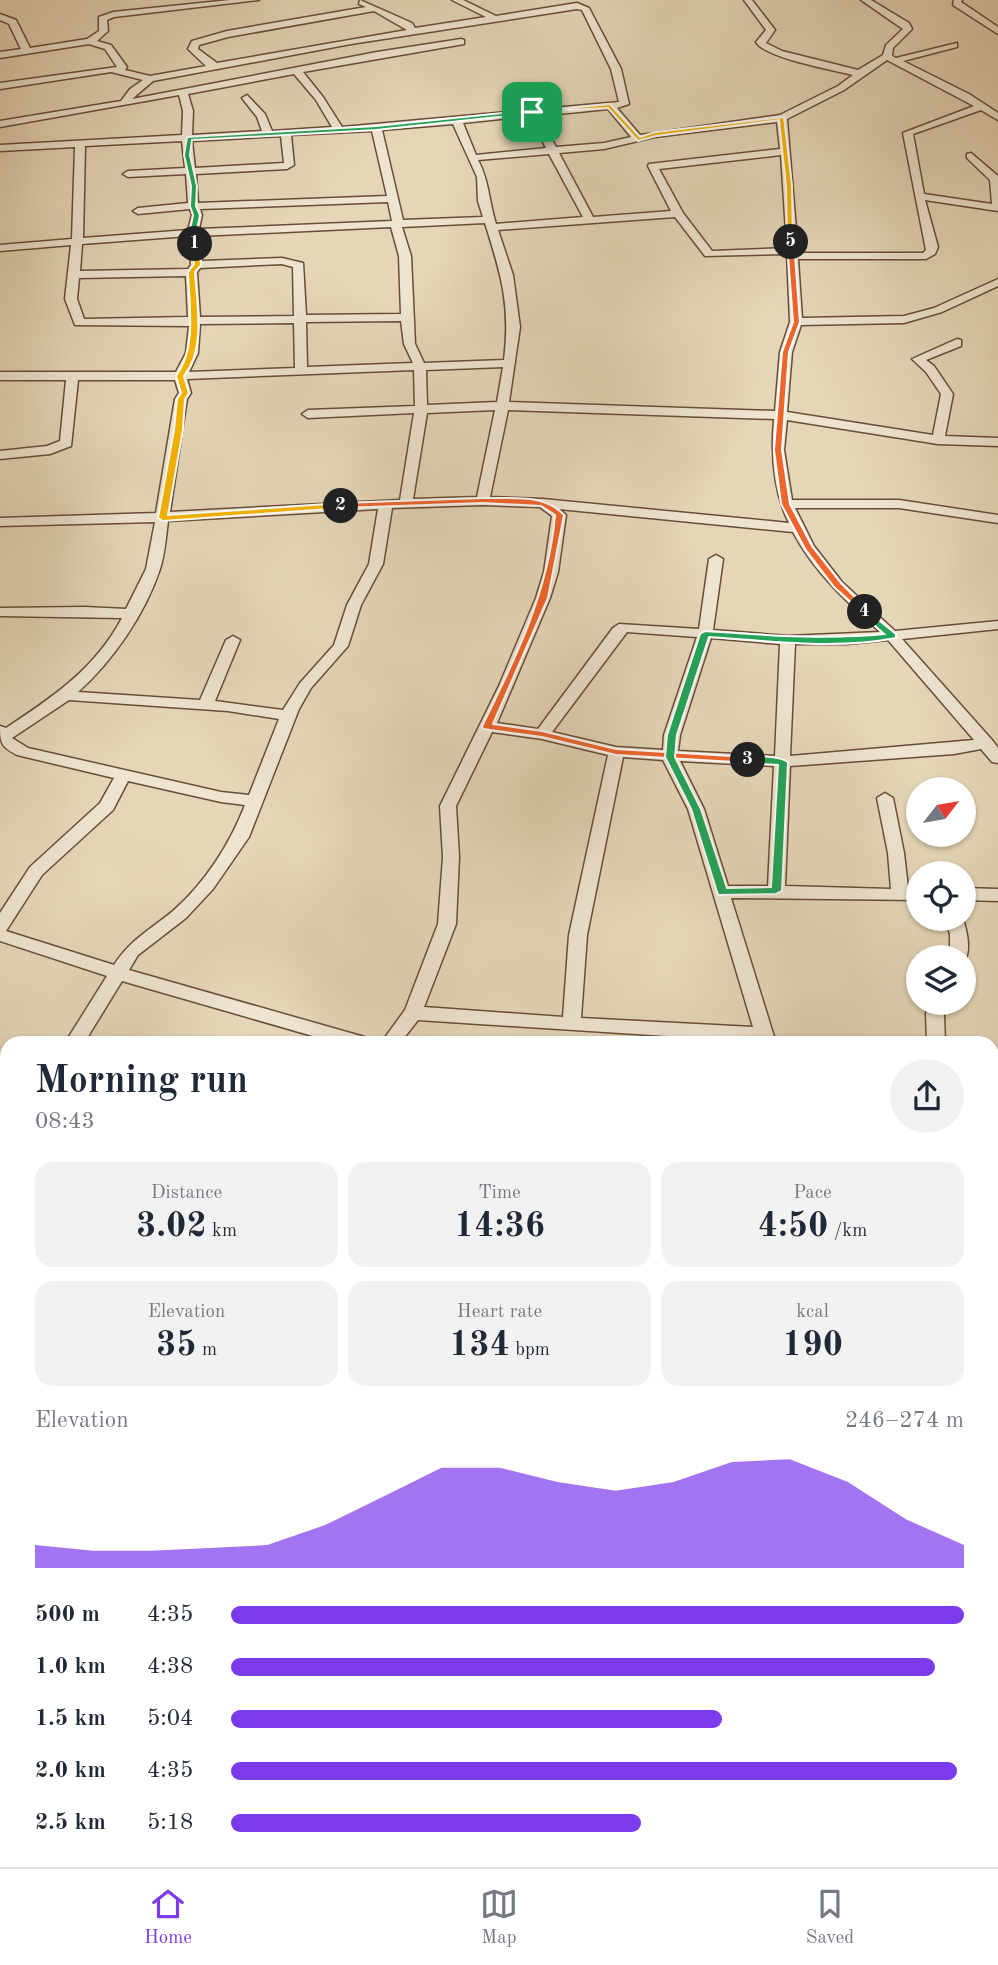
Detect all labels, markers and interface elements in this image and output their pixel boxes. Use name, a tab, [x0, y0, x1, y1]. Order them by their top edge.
pin	[502, 82, 562, 142]
icon: arrive	[513, 93, 551, 131]
pin: 5	[774, 224, 808, 260]
pin: 1	[178, 226, 212, 262]
text: 5	[785, 232, 796, 251]
text: 1	[189, 234, 200, 253]
pin: 2	[324, 489, 358, 524]
text: 2	[335, 496, 346, 515]
pin: 4	[848, 594, 882, 630]
text: 4	[859, 602, 870, 621]
pin: 3	[730, 742, 766, 778]
text: 3	[742, 750, 753, 769]
north arrow	[906, 777, 976, 847]
map controls	[906, 777, 976, 1015]
button: locate	[906, 861, 976, 931]
button: layers	[906, 945, 976, 1015]
button: share	[890, 1059, 964, 1133]
text: Morning run	[35, 1063, 248, 1101]
text: 08:43	[35, 1110, 95, 1133]
text: Distance	[151, 1184, 222, 1203]
text: Time	[478, 1184, 521, 1203]
text: Pace	[793, 1184, 832, 1203]
text: 3.02	[136, 1209, 207, 1244]
text: 14:36	[454, 1209, 545, 1244]
text: 4:50	[758, 1209, 828, 1244]
text: km	[207, 1222, 237, 1241]
text: /km	[828, 1222, 867, 1241]
text: Elevation	[148, 1303, 225, 1322]
text: Heart rate	[457, 1303, 542, 1322]
text: kcal	[796, 1303, 829, 1322]
text: 35	[156, 1328, 197, 1363]
text: 134	[449, 1328, 510, 1363]
text: 190	[782, 1328, 843, 1363]
text: m	[197, 1341, 217, 1360]
text: bpm	[510, 1341, 550, 1360]
text: Elevation	[35, 1409, 129, 1432]
text: 246–274 m	[845, 1409, 964, 1432]
text: 500 m	[35, 1603, 100, 1626]
text: 4:35	[147, 1603, 193, 1626]
text: 1.0 km	[35, 1655, 106, 1678]
text: 4:38	[147, 1655, 193, 1678]
text: 1.5 km	[35, 1707, 106, 1730]
text: 5:04	[147, 1707, 193, 1730]
text: 2.0 km	[35, 1759, 106, 1782]
text: 4:35	[147, 1759, 193, 1782]
text: 2.5 km	[35, 1811, 106, 1834]
text: 5:18	[147, 1811, 193, 1834]
tab: Home	[144, 1885, 192, 1950]
tab: Map	[480, 1885, 518, 1950]
tab: Saved	[806, 1885, 854, 1950]

